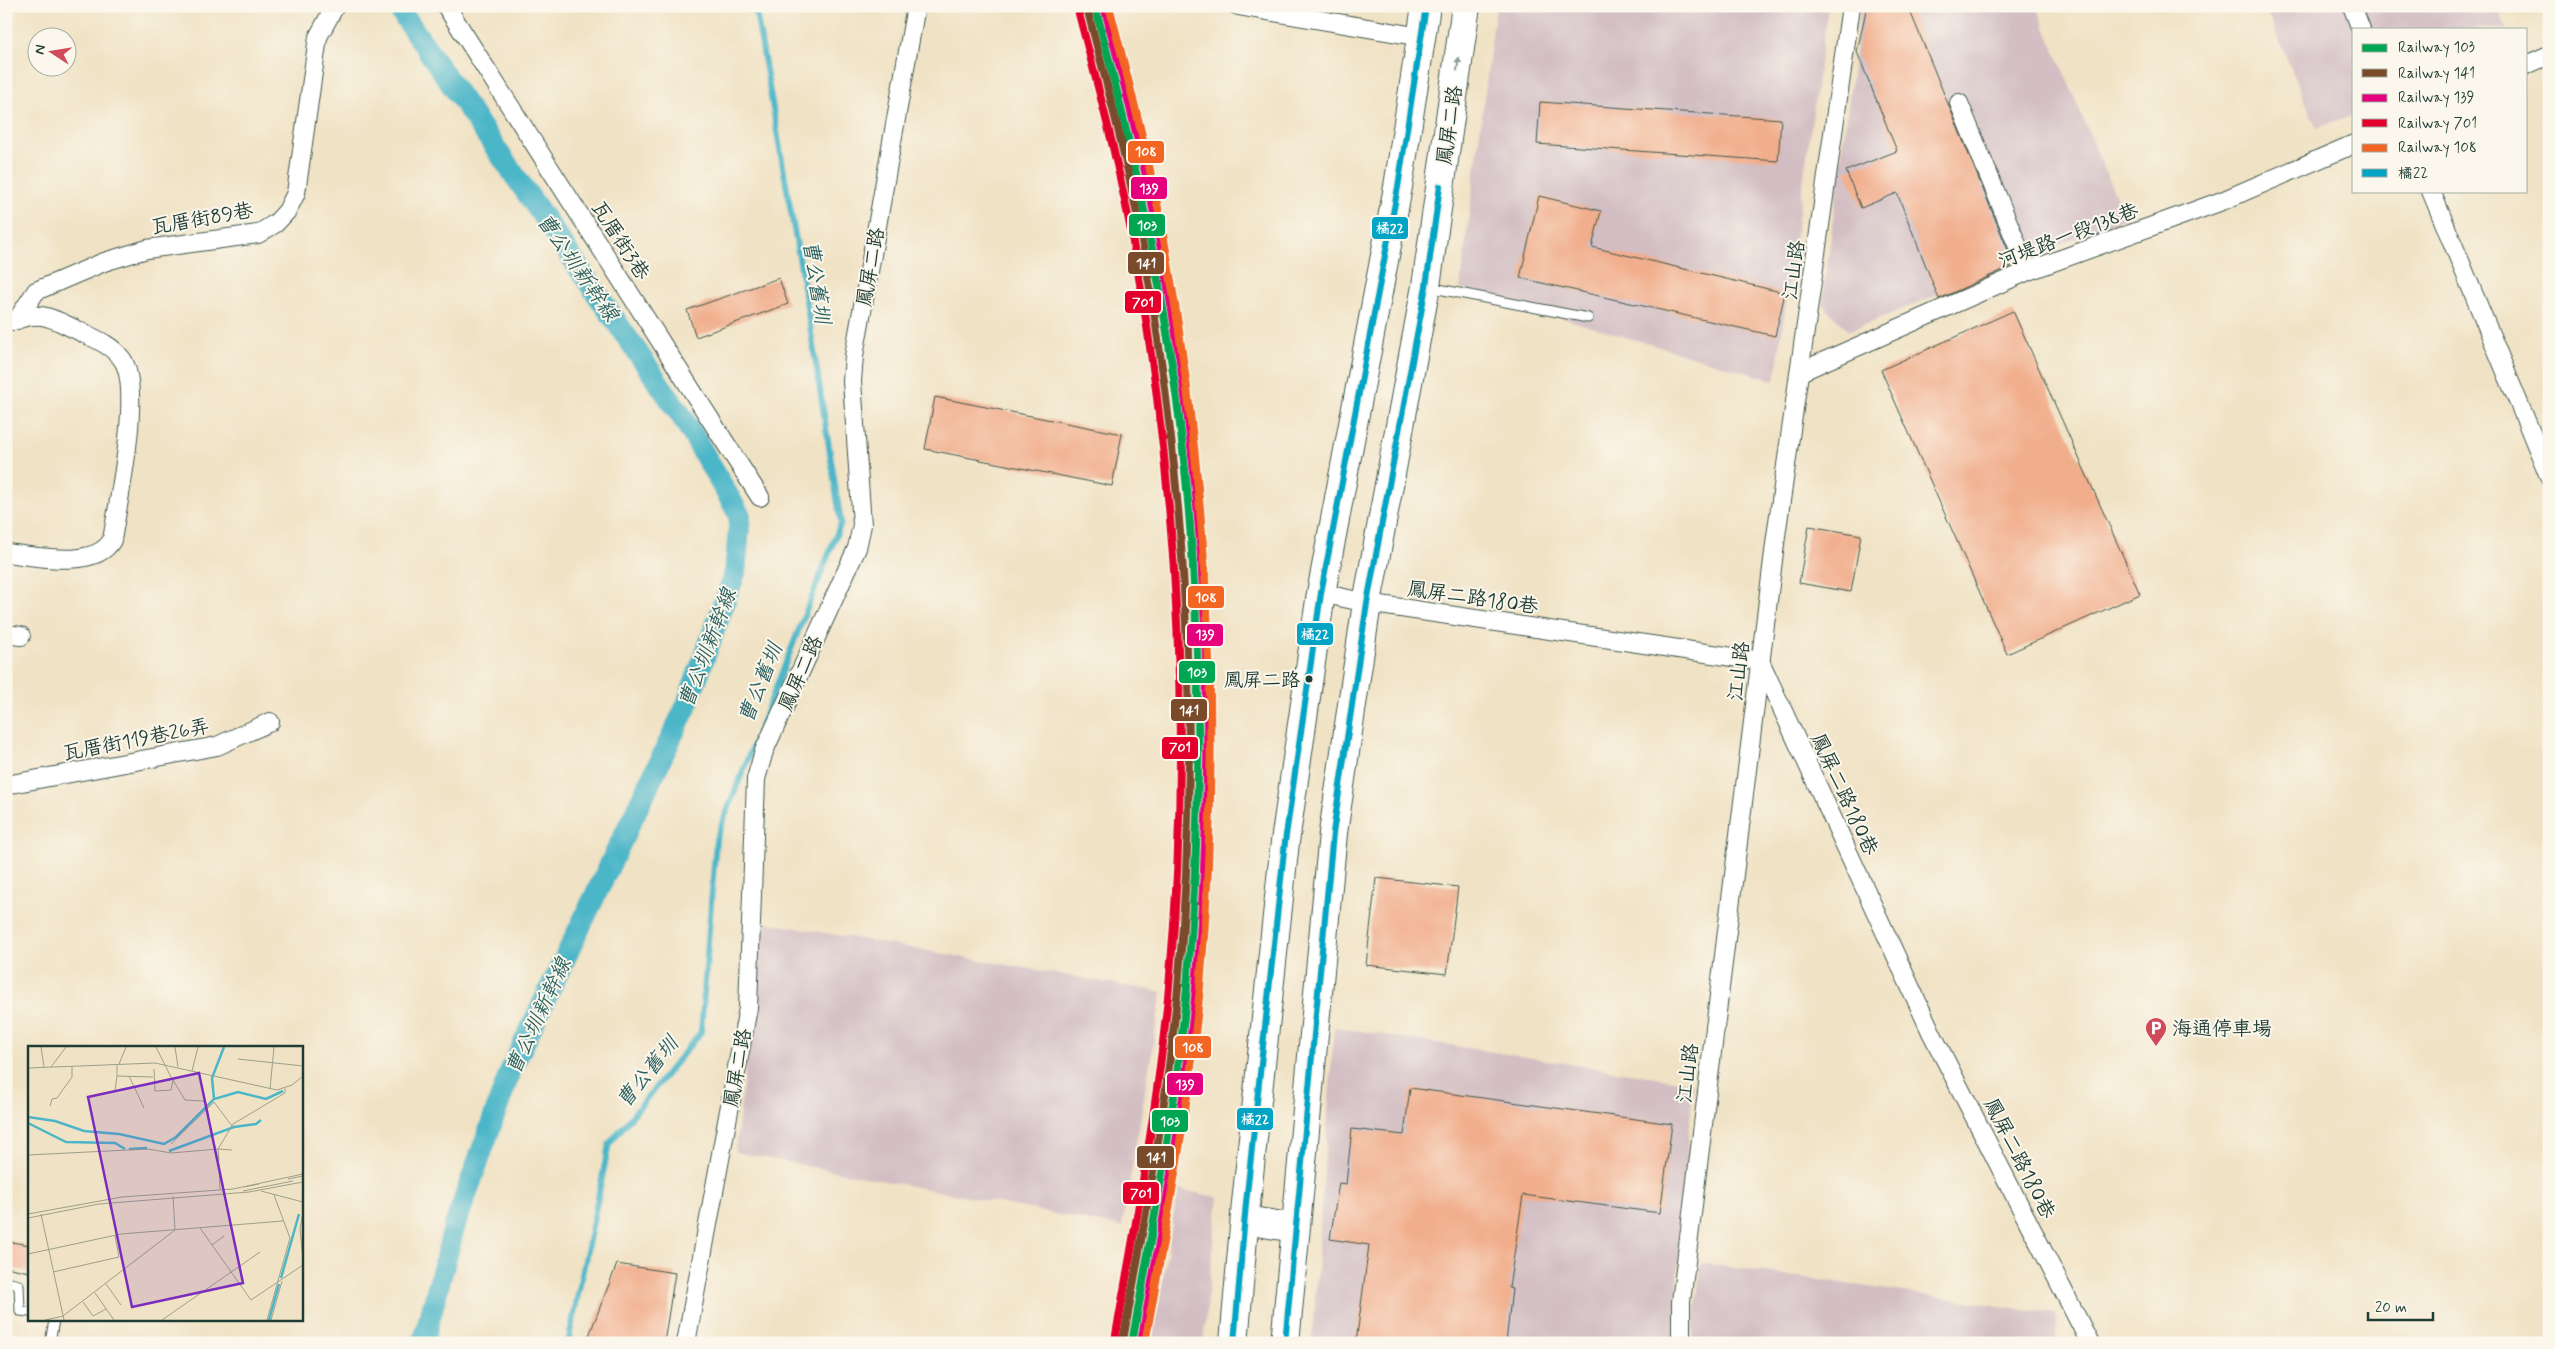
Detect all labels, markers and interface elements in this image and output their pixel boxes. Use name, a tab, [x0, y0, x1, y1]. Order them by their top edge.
north arrow	[28, 28, 78, 78]
legend	[2352, 28, 2528, 192]
text: Railway 103	[2398, 38, 2475, 58]
text: N	[30, 43, 50, 56]
one-way arrow	[1455, 56, 1463, 72]
text: Railway 141	[2398, 64, 2475, 84]
street label: 鳳屏二路	[1432, 83, 1470, 167]
text: Railway 139	[2398, 88, 2475, 108]
text: Railway 701	[2398, 114, 2477, 134]
text: Railway 108	[2398, 138, 2477, 158]
line badge: 108	[1127, 140, 1165, 164]
text: 108	[1135, 143, 1157, 161]
text: 橘22	[2398, 164, 2428, 184]
line badge: 139	[1130, 176, 1168, 200]
text: 139	[1139, 180, 1159, 198]
street label: 瓦厝街3巷	[584, 196, 656, 286]
street label: 瓦厝街89巷	[149, 197, 256, 242]
street label: 河堤路一段138巷	[1995, 197, 2143, 276]
water label: 曹公圳新幹線	[530, 208, 625, 328]
line badge: 103	[1128, 213, 1166, 237]
line badge: 橘22	[1371, 216, 1409, 240]
text: 103	[1137, 217, 1157, 235]
text: 橘22	[1376, 220, 1404, 238]
street label: 鳳屏二路	[851, 225, 892, 309]
water label: 曹公舊圳	[796, 238, 837, 328]
street label: 江山路	[1777, 238, 1812, 302]
line badge: 141	[1127, 251, 1165, 275]
text: 141	[1136, 255, 1156, 273]
line badge: 701	[1124, 290, 1162, 314]
text: 701	[1132, 294, 1154, 312]
street label: 鳳屏二路180巷	[1406, 576, 1541, 621]
water label: 曹公圳新幹線	[672, 584, 744, 712]
line badge: 108	[1187, 585, 1225, 609]
text: 108	[1195, 589, 1217, 607]
line badge: 橘22	[1296, 622, 1334, 646]
line badge: 139	[1186, 623, 1224, 647]
text: 139	[1195, 626, 1215, 644]
text: 橘22	[1301, 626, 1329, 644]
street label: 鳳屏二路	[773, 631, 830, 716]
water label: 曹公舊圳	[732, 637, 790, 728]
street label: 江山路	[1722, 639, 1757, 703]
line badge: 103	[1178, 660, 1216, 684]
text: 103	[1187, 664, 1207, 682]
place label: 鳳屏二路	[1224, 668, 1300, 693]
marker: 鳳屏二路	[1304, 674, 1314, 684]
line badge: 141	[1170, 698, 1208, 722]
text: 141	[1179, 702, 1199, 720]
street label: 瓦厝街119巷26弄	[61, 713, 212, 768]
street label: 鳳屏二路180巷	[1804, 729, 1884, 861]
line badge: 701	[1161, 736, 1199, 760]
text: 701	[1169, 739, 1191, 757]
water label: 曹公圳新幹線	[500, 953, 579, 1079]
parking icon: 海通停車場	[2144, 1016, 2168, 1047]
place label: 海通停車場	[2172, 1016, 2272, 1043]
street label: 鳳屏二路	[718, 1026, 759, 1110]
water label: 曹公舊圳	[610, 1030, 686, 1114]
line badge: 108	[1174, 1035, 1212, 1059]
text: 108	[1182, 1039, 1204, 1057]
street label: 江山路	[1671, 1041, 1706, 1105]
inset map	[28, 1046, 302, 1322]
line badge: 139	[1166, 1072, 1204, 1096]
text: 139	[1175, 1076, 1195, 1094]
street label: 鳳屏二路180巷	[1977, 1094, 2061, 1224]
line badge: 橘22	[1236, 1107, 1274, 1131]
line badge: 103	[1151, 1109, 1189, 1133]
text: 橘22	[1241, 1111, 1269, 1129]
text: 103	[1160, 1113, 1180, 1131]
line badge: 141	[1136, 1145, 1175, 1169]
text: 141	[1146, 1149, 1166, 1167]
line badge: 701	[1122, 1181, 1160, 1205]
text: 701	[1130, 1185, 1152, 1203]
scale bar	[2368, 1289, 2432, 1321]
text: 20 m	[2375, 1298, 2407, 1318]

